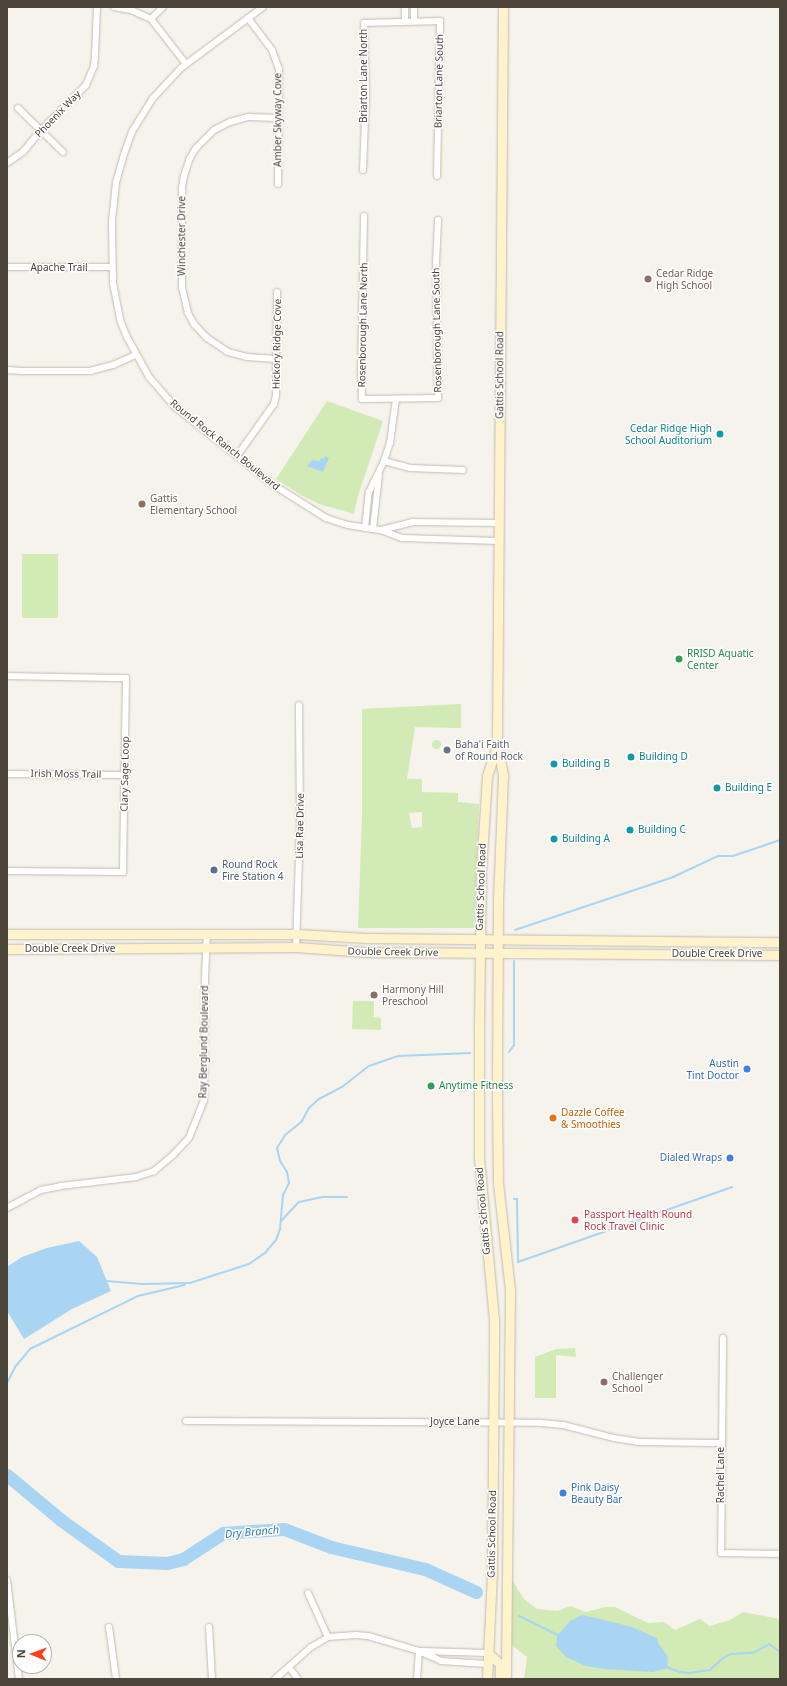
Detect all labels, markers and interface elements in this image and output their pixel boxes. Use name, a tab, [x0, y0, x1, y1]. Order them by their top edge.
street label: Briarton Lane North	[358, 29, 370, 123]
street label: Briarton Lane South	[432, 34, 446, 128]
street label: Amber Skyway Cove	[272, 73, 284, 167]
street label: Phoenix Way	[33, 88, 83, 140]
street label: Winchester Drive	[176, 196, 188, 276]
street label: Apache Trail	[30, 262, 88, 274]
street label: Rosenborough Lane North	[356, 262, 370, 388]
street label: Rosenborough Lane South	[430, 267, 444, 393]
place label: Cedar Ridge High School	[656, 267, 713, 290]
marker: Cedar Ridge High School	[643, 274, 653, 284]
street label: Hickory Ridge Cove	[270, 299, 284, 389]
street label: Gattis School Road	[494, 331, 506, 419]
street label: Round Rock Ranch Boulevard	[168, 397, 282, 493]
place label: Cedar Ridge High School Auditorium	[625, 422, 712, 446]
marker: Cedar Ridge High School Auditorium	[715, 429, 725, 439]
place label: Gattis Elementary School	[150, 492, 237, 516]
marker: Gattis Elementary School	[137, 499, 147, 509]
place label: RRISD Aquatic Center	[687, 647, 754, 670]
marker: RRISD Aquatic Center	[674, 654, 684, 664]
street label: Clary Sage Loop	[118, 736, 132, 812]
place label: Baha'i Faith of Round Rock	[455, 738, 523, 762]
marker: Baha'i Faith of Round Rock	[442, 745, 452, 755]
place label: Building D	[639, 751, 688, 763]
marker: Building D	[626, 752, 636, 762]
place label: Building B	[562, 758, 610, 770]
marker: Building B	[549, 759, 559, 769]
street label: Irish Moss Trail	[31, 767, 101, 781]
place label: Building E	[725, 782, 772, 794]
marker: Building E	[712, 783, 722, 793]
street label: Lisa Rae Drive	[293, 793, 307, 859]
place label: Building C	[638, 824, 686, 836]
marker: Building C	[625, 825, 635, 835]
place label: Building A	[562, 833, 610, 845]
marker: Building A	[549, 834, 559, 844]
street label: Gattis School Road	[473, 843, 489, 931]
place label: Round Rock Fire Station 4	[222, 858, 283, 882]
marker: Round Rock Fire Station 4	[209, 865, 219, 875]
street label: Double Creek Drive	[25, 943, 115, 955]
street label: Double Creek Drive	[348, 945, 438, 959]
street label: Double Creek Drive	[672, 948, 762, 960]
place label: Harmony Hill Preschool	[382, 983, 444, 1006]
street label: Ray Berglund Boulevard	[197, 985, 211, 1099]
marker: Harmony Hill Preschool	[369, 990, 379, 1000]
place label: Austin Tint Doctor	[687, 1057, 739, 1080]
marker: Austin Tint Doctor	[742, 1064, 752, 1074]
place label: Anytime Fitness	[439, 1080, 513, 1092]
marker: Anytime Fitness	[426, 1081, 436, 1091]
place label: Dazzle Coffee & Smoothies	[561, 1106, 625, 1130]
marker: Dazzle Coffee & Smoothies	[548, 1113, 558, 1123]
place label: Dialed Wraps	[660, 1152, 722, 1164]
marker: Dialed Wraps	[725, 1153, 735, 1163]
street label: Gattis School Road	[473, 1167, 493, 1255]
place label: Passport Health Round Rock Travel Clinic	[584, 1208, 692, 1232]
marker: Passport Health Round Rock Travel Clinic	[569, 1214, 581, 1226]
place label: Challenger School	[612, 1370, 663, 1394]
marker: Challenger School	[599, 1377, 609, 1387]
street label: Joyce Lane	[430, 1416, 480, 1428]
street label: Rachel Lane	[715, 1447, 727, 1503]
place label: Pink Daisy Beauty Bar	[571, 1481, 622, 1504]
marker: Pink Daisy Beauty Bar	[558, 1488, 568, 1498]
street label: Gattis School Road	[485, 1490, 499, 1578]
water label: Dry Branch	[224, 1523, 280, 1541]
north arrow	[12, 1634, 52, 1674]
text: N	[13, 1649, 28, 1658]

